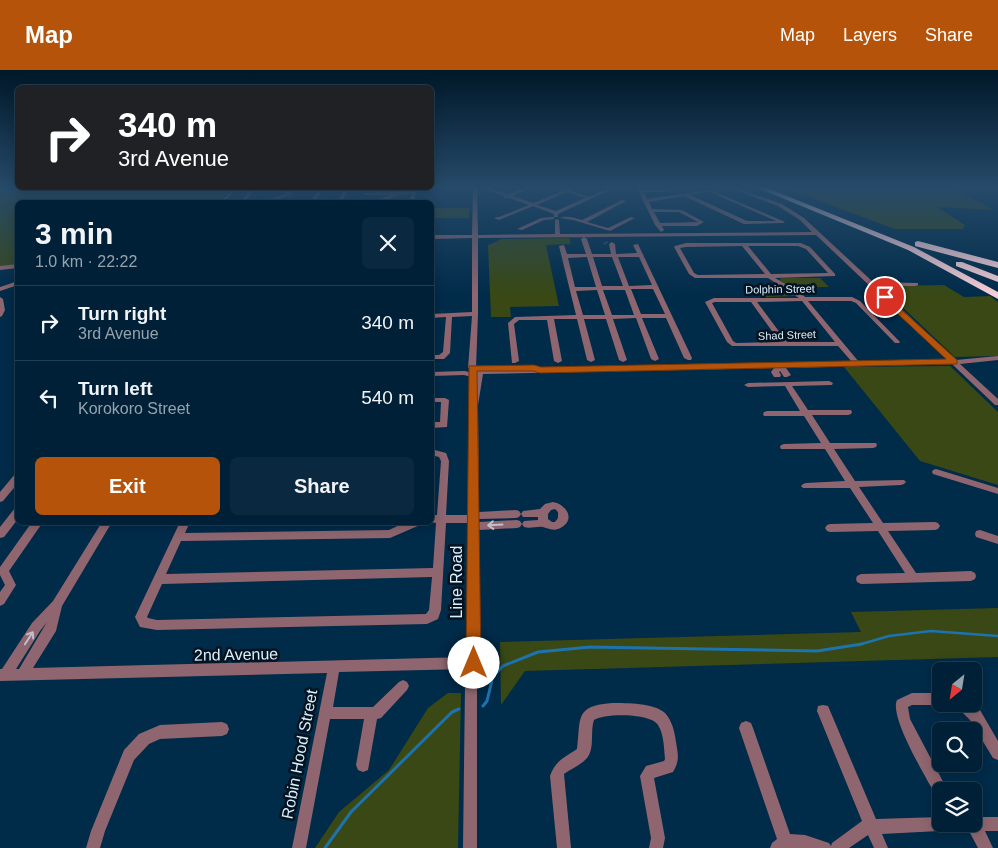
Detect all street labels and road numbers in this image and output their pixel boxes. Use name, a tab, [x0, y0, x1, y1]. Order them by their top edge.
street label: Dolphin Street	[745, 282, 815, 296]
street label: Shad Street	[758, 328, 816, 342]
street label: Line Road	[448, 546, 465, 618]
street label: 2nd Avenue	[194, 645, 278, 664]
street label: Robin Hood Street	[279, 687, 320, 820]

